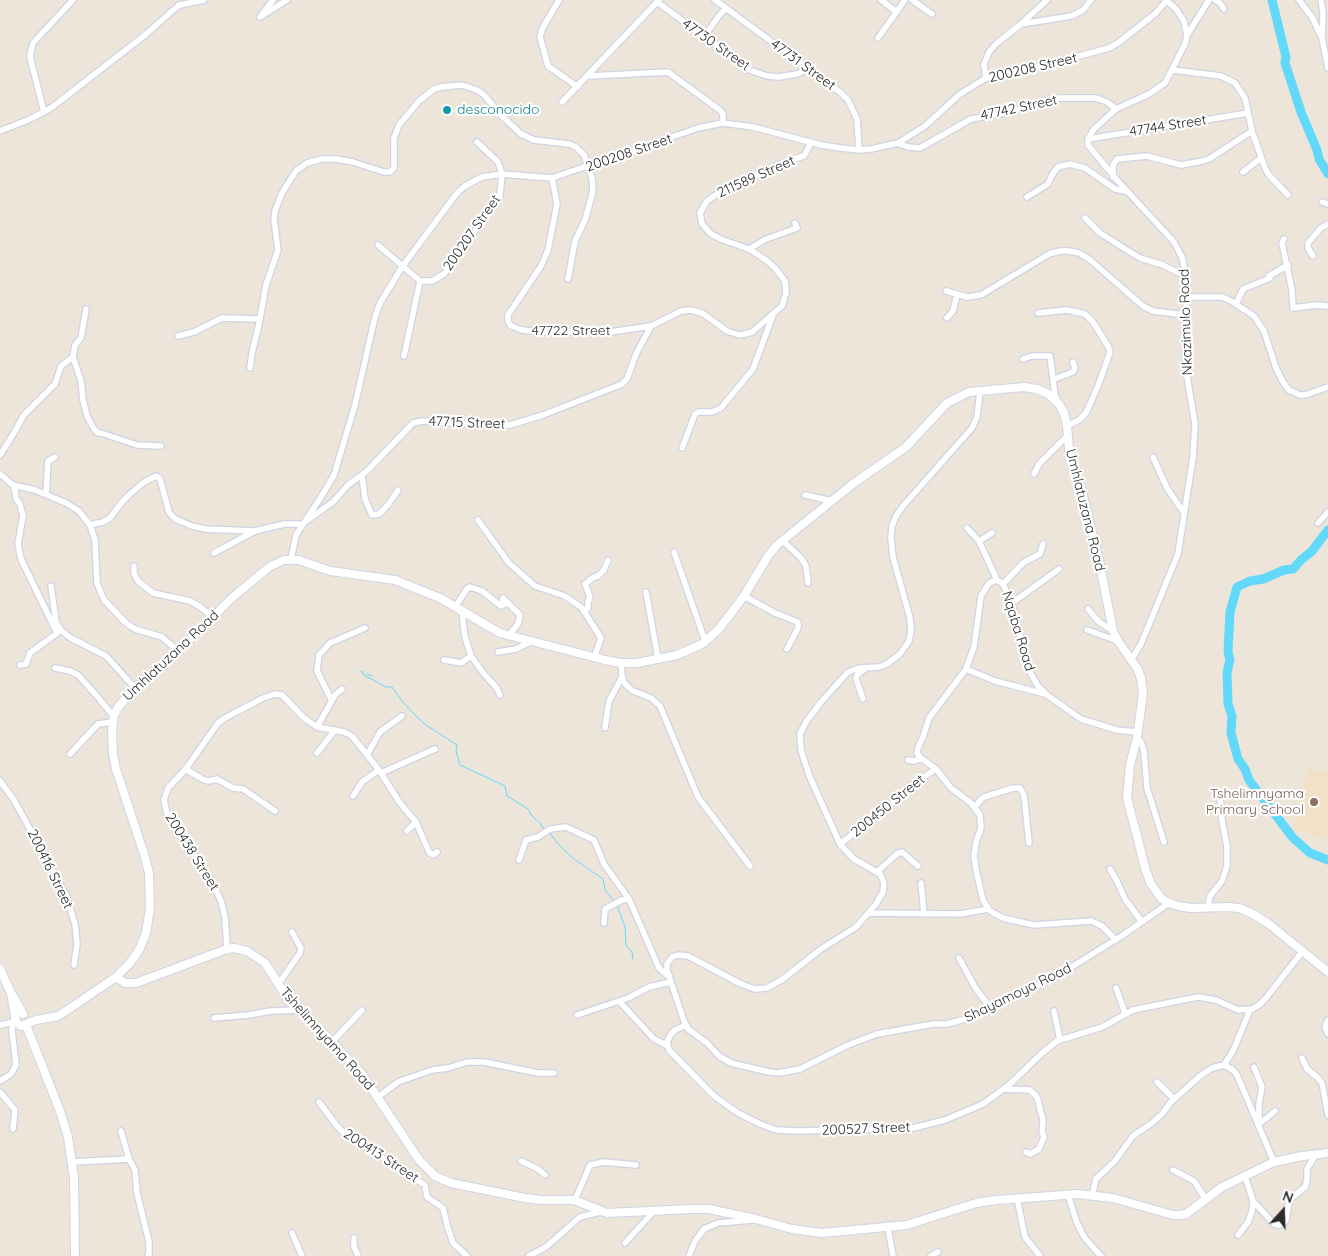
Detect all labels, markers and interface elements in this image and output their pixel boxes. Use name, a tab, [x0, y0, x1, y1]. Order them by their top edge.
street label: 47730 Street	[679, 15, 753, 75]
street label: 47731 Street	[767, 36, 839, 94]
street label: 200208 Street	[987, 50, 1079, 86]
street label: 47742 Street	[979, 92, 1059, 124]
place label: desconocido	[457, 102, 539, 118]
marker: desconocido	[441, 104, 453, 116]
street label: 47744 Street	[1128, 112, 1208, 140]
street label: 200208 Street	[584, 130, 674, 176]
street label: 211589 Street	[715, 152, 797, 202]
street label: 200207 Street	[440, 192, 504, 274]
street label: Nkazimulo Road	[1176, 268, 1196, 376]
street label: 47722 Street	[532, 323, 610, 339]
street label: 47715 Street	[428, 413, 506, 433]
street label: Umhlatuzana Road	[1062, 447, 1108, 573]
street label: Nqaba Road	[998, 589, 1038, 673]
street label: Umhlatuzana Road	[119, 607, 223, 705]
street label: 200450 Street	[848, 771, 928, 841]
place label: Tshelimnyama Primary School	[1206, 786, 1304, 819]
marker: Tshelimnyama Primary School	[1308, 796, 1320, 808]
street label: 200438 Street	[161, 810, 223, 894]
street label: 200416 Street	[23, 826, 77, 912]
street label: Shayamoya Road	[962, 960, 1074, 1026]
street label: Tshelimnyama Road	[276, 984, 378, 1094]
street label: 200527 Street	[821, 1119, 911, 1139]
street label: 200413 Street	[340, 1125, 422, 1187]
north arrow	[1258, 1186, 1308, 1236]
text: N	[1280, 1187, 1296, 1207]

